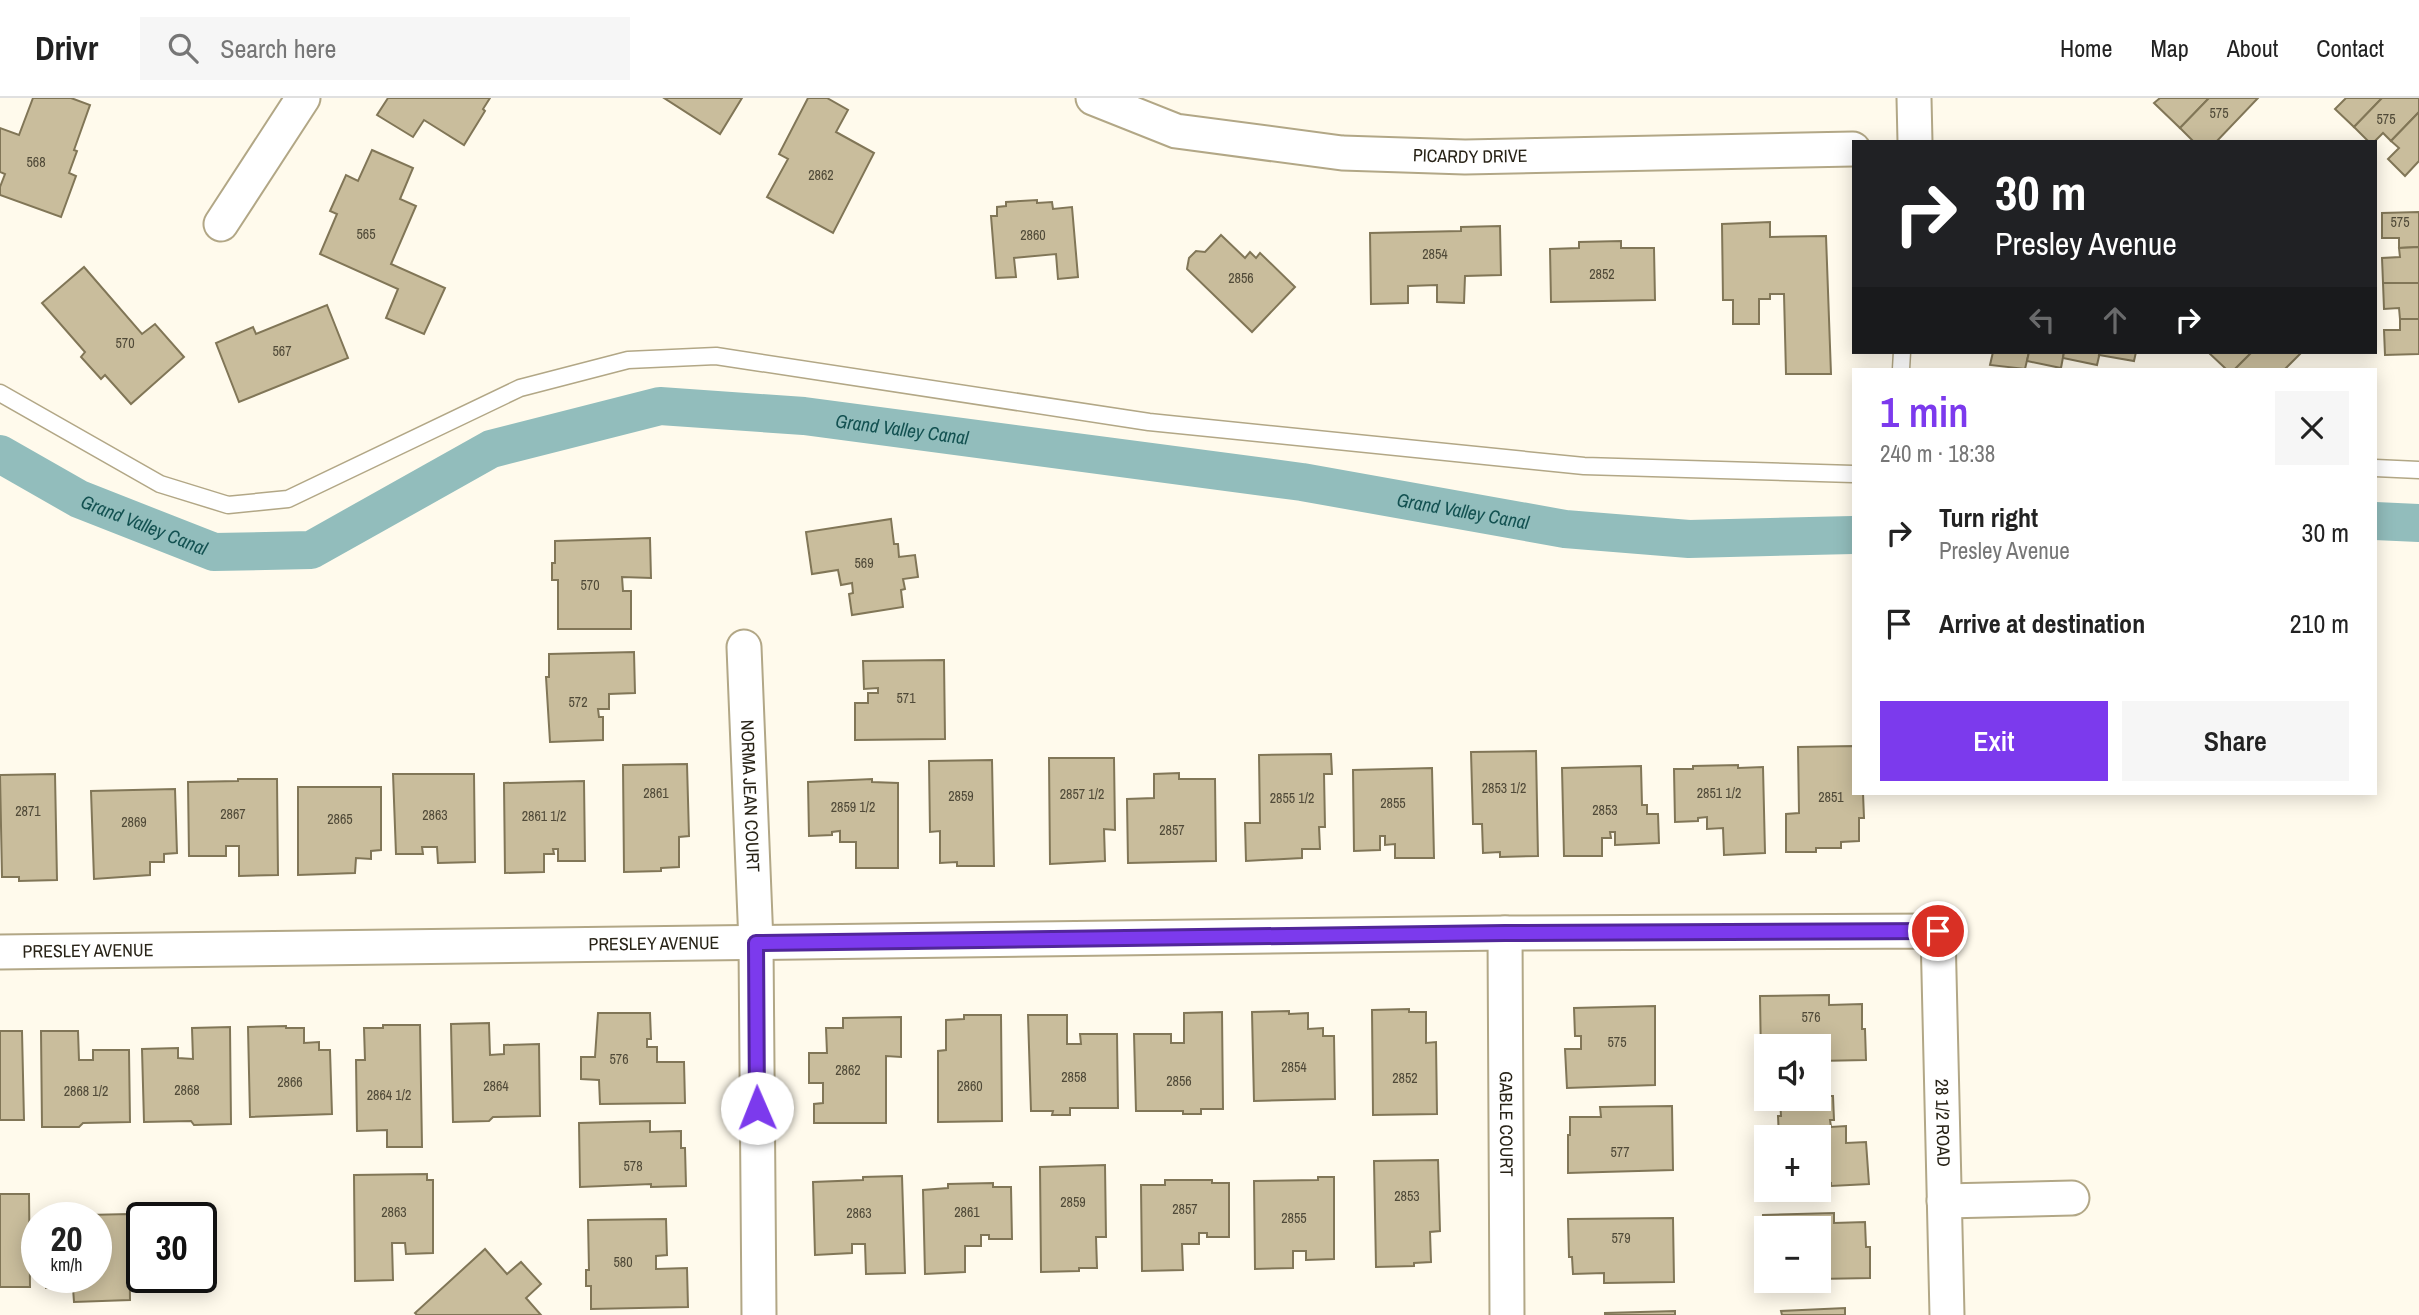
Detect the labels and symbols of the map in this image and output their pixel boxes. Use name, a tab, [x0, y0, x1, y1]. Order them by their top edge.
house number: 575	[2209, 104, 2229, 122]
house number: 575	[2376, 110, 2396, 128]
street label: PICARDY DRIVE	[1412, 142, 1528, 169]
house number: 568	[26, 153, 46, 171]
house number: 2862	[808, 166, 834, 184]
house number: 575	[2390, 213, 2410, 231]
house number: 565	[356, 225, 376, 243]
house number: 2860	[1020, 226, 1046, 244]
house number: 2854	[1422, 245, 1448, 263]
house number: 2852	[1589, 265, 1615, 283]
house number: 2856	[1228, 269, 1254, 287]
house number: 570	[115, 334, 135, 352]
house number: 567	[272, 342, 292, 360]
water label: Grand Valley Canal	[834, 407, 971, 451]
water label: Grand Valley Canal	[1395, 486, 1532, 535]
water label: Grand Valley Canal	[77, 488, 212, 561]
house number: 569	[854, 554, 874, 572]
house number: 570	[580, 576, 600, 594]
house number: 571	[896, 689, 916, 707]
house number: 572	[568, 693, 588, 711]
street label: NORMA JEAN COURT	[735, 719, 766, 872]
house number: 2853 1/2	[1482, 779, 1526, 797]
house number: 2861	[643, 784, 669, 802]
house number: 2851 1/2	[1697, 784, 1741, 802]
house number: 2857 1/2	[1060, 785, 1104, 803]
house number: 2859	[948, 787, 974, 805]
house number: 2851	[1818, 788, 1844, 806]
house number: 2855 1/2	[1270, 789, 1314, 807]
house number: 2855	[1380, 794, 1406, 812]
house number: 2859 1/2	[831, 798, 875, 816]
house number: 2853	[1592, 801, 1618, 819]
house number: 2871	[15, 802, 41, 820]
house number: 2867	[220, 805, 246, 823]
house number: 2863	[422, 806, 448, 824]
house number: 2861 1/2	[522, 807, 566, 825]
house number: 2865	[327, 810, 353, 828]
house number: 2869	[121, 813, 147, 831]
house number: 2857	[1159, 821, 1185, 839]
pin	[1908, 901, 1968, 961]
street label: PRESLEY AVENUE	[588, 930, 720, 957]
street label: PRESLEY AVENUE	[22, 937, 154, 964]
house number: 576	[1801, 1008, 1821, 1026]
house number: 575	[1607, 1033, 1627, 1051]
house number: 576	[609, 1050, 629, 1068]
house number: 2854	[1281, 1058, 1307, 1076]
house number: 2862	[835, 1061, 861, 1079]
house number: 2858	[1061, 1068, 1087, 1086]
house number: 2852	[1392, 1069, 1418, 1087]
position arrow	[720, 1071, 794, 1145]
street label: GABLE COURT	[1494, 1071, 1519, 1177]
house number: 2856	[1166, 1072, 1192, 1090]
house number: 2866	[277, 1073, 303, 1091]
house number: 2864	[483, 1077, 509, 1095]
house number: 2860	[957, 1077, 983, 1095]
street label: 28 1/2 ROAD	[1929, 1079, 1957, 1167]
house number: 2868	[174, 1081, 200, 1099]
house number: 2868 1/2	[64, 1082, 108, 1100]
house number: 2864 1/2	[367, 1086, 411, 1104]
house number: 577	[1610, 1143, 1630, 1161]
house number: 578	[623, 1157, 643, 1175]
house number: 2853	[1394, 1187, 1420, 1205]
house number: 2859	[1060, 1193, 1086, 1211]
house number: 2857	[1172, 1200, 1198, 1218]
speed limit sign: 30	[126, 1202, 217, 1293]
house number: 2863	[381, 1203, 407, 1221]
house number: 2861	[954, 1203, 980, 1221]
house number: 2863	[846, 1204, 872, 1222]
house number: 2855	[1281, 1209, 1307, 1227]
house number: 579	[1611, 1229, 1631, 1247]
house number: 580	[613, 1253, 633, 1271]

